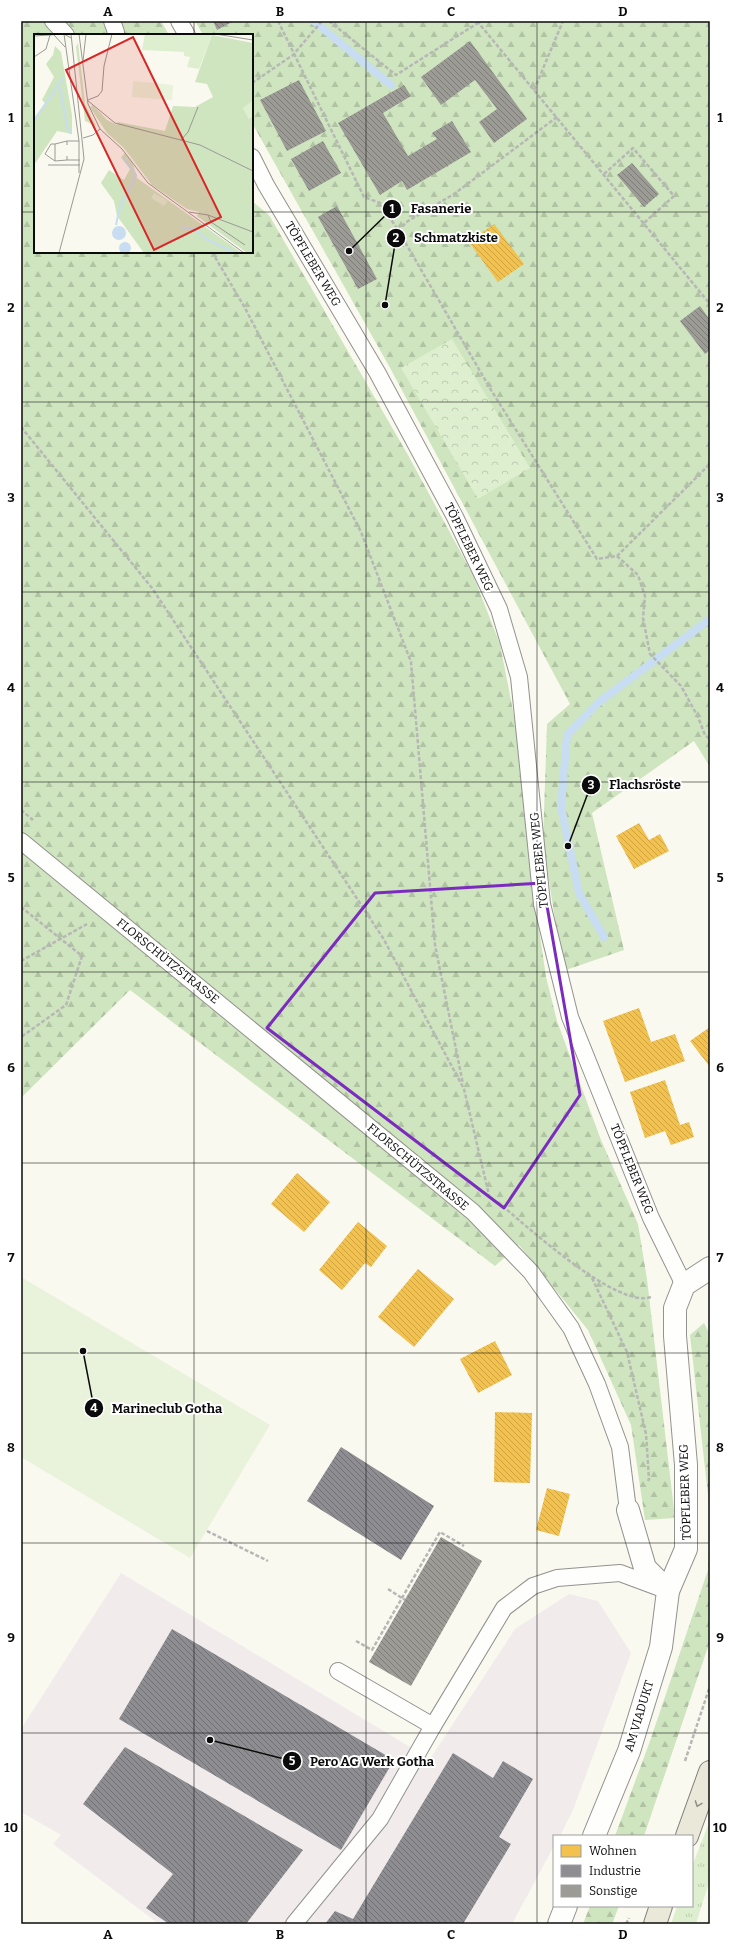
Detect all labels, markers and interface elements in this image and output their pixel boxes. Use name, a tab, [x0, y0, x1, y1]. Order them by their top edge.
text: A	[103, 4, 113, 19]
text: B	[276, 4, 284, 19]
text: C	[447, 4, 455, 19]
text: D	[618, 4, 628, 19]
inset map	[34, 34, 253, 253]
text: 1	[8, 110, 14, 125]
text: 1	[717, 110, 723, 125]
callout: Fasanerie	[382, 196, 479, 221]
text: Fasanerie	[411, 201, 471, 216]
text: 1	[389, 202, 395, 216]
street label: TÖPFLEBER WEG	[282, 219, 345, 309]
callout: Schmatzkiste	[386, 225, 506, 250]
text: Schmatzkiste	[414, 230, 498, 245]
text: 2	[393, 231, 400, 245]
text: 2	[7, 300, 15, 315]
text: 2	[716, 300, 724, 315]
text: 3	[7, 490, 15, 505]
text: 3	[716, 490, 724, 505]
street label: TÖPFLEBER WEG	[442, 500, 497, 593]
text: 4	[7, 680, 15, 695]
text: 4	[716, 680, 724, 695]
callout: Flachsröste	[581, 772, 689, 797]
text: Flachsröste	[609, 777, 681, 792]
text: 3	[588, 778, 595, 792]
street label: TÖPFLEBER WEG	[526, 811, 551, 909]
text: 5	[7, 870, 15, 885]
text: 5	[716, 870, 724, 885]
street label: FLORSCHÜTZSTRASSE	[114, 915, 223, 1007]
text: 6	[7, 1060, 15, 1075]
text: 6	[716, 1060, 724, 1075]
street label: FLORSCHÜTZSTRASSE	[365, 1120, 472, 1213]
street label: TÖPFLEBER WEG	[607, 1121, 657, 1216]
text: 7	[8, 1250, 15, 1265]
text: 7	[717, 1250, 724, 1265]
callout: Marineclub Gotha	[84, 1396, 230, 1421]
text: 4	[90, 1401, 98, 1415]
text: Marineclub Gotha	[112, 1401, 223, 1416]
text: 8	[7, 1440, 15, 1455]
text: 8	[716, 1440, 724, 1455]
street label: TÖPFLEBER WEG	[675, 1444, 694, 1540]
text: 9	[7, 1630, 15, 1645]
text: 9	[716, 1630, 724, 1645]
street label: AM VIADUKT	[622, 1679, 656, 1753]
callout: Pero AG Werk Gotha	[282, 1749, 442, 1774]
text: 5	[289, 1754, 296, 1768]
text: Pero AG Werk Gotha	[310, 1754, 435, 1769]
one-way arrow	[695, 1800, 703, 1807]
text: 10	[4, 1820, 18, 1835]
text: 10	[713, 1820, 727, 1835]
legend	[553, 1835, 693, 1907]
text: Wohnen	[589, 1844, 637, 1858]
text: Industrie	[589, 1864, 641, 1878]
text: Sonstige	[589, 1884, 637, 1898]
text: A	[103, 1927, 113, 1942]
text: B	[276, 1927, 284, 1942]
text: C	[447, 1927, 455, 1942]
text: D	[618, 1927, 628, 1942]

